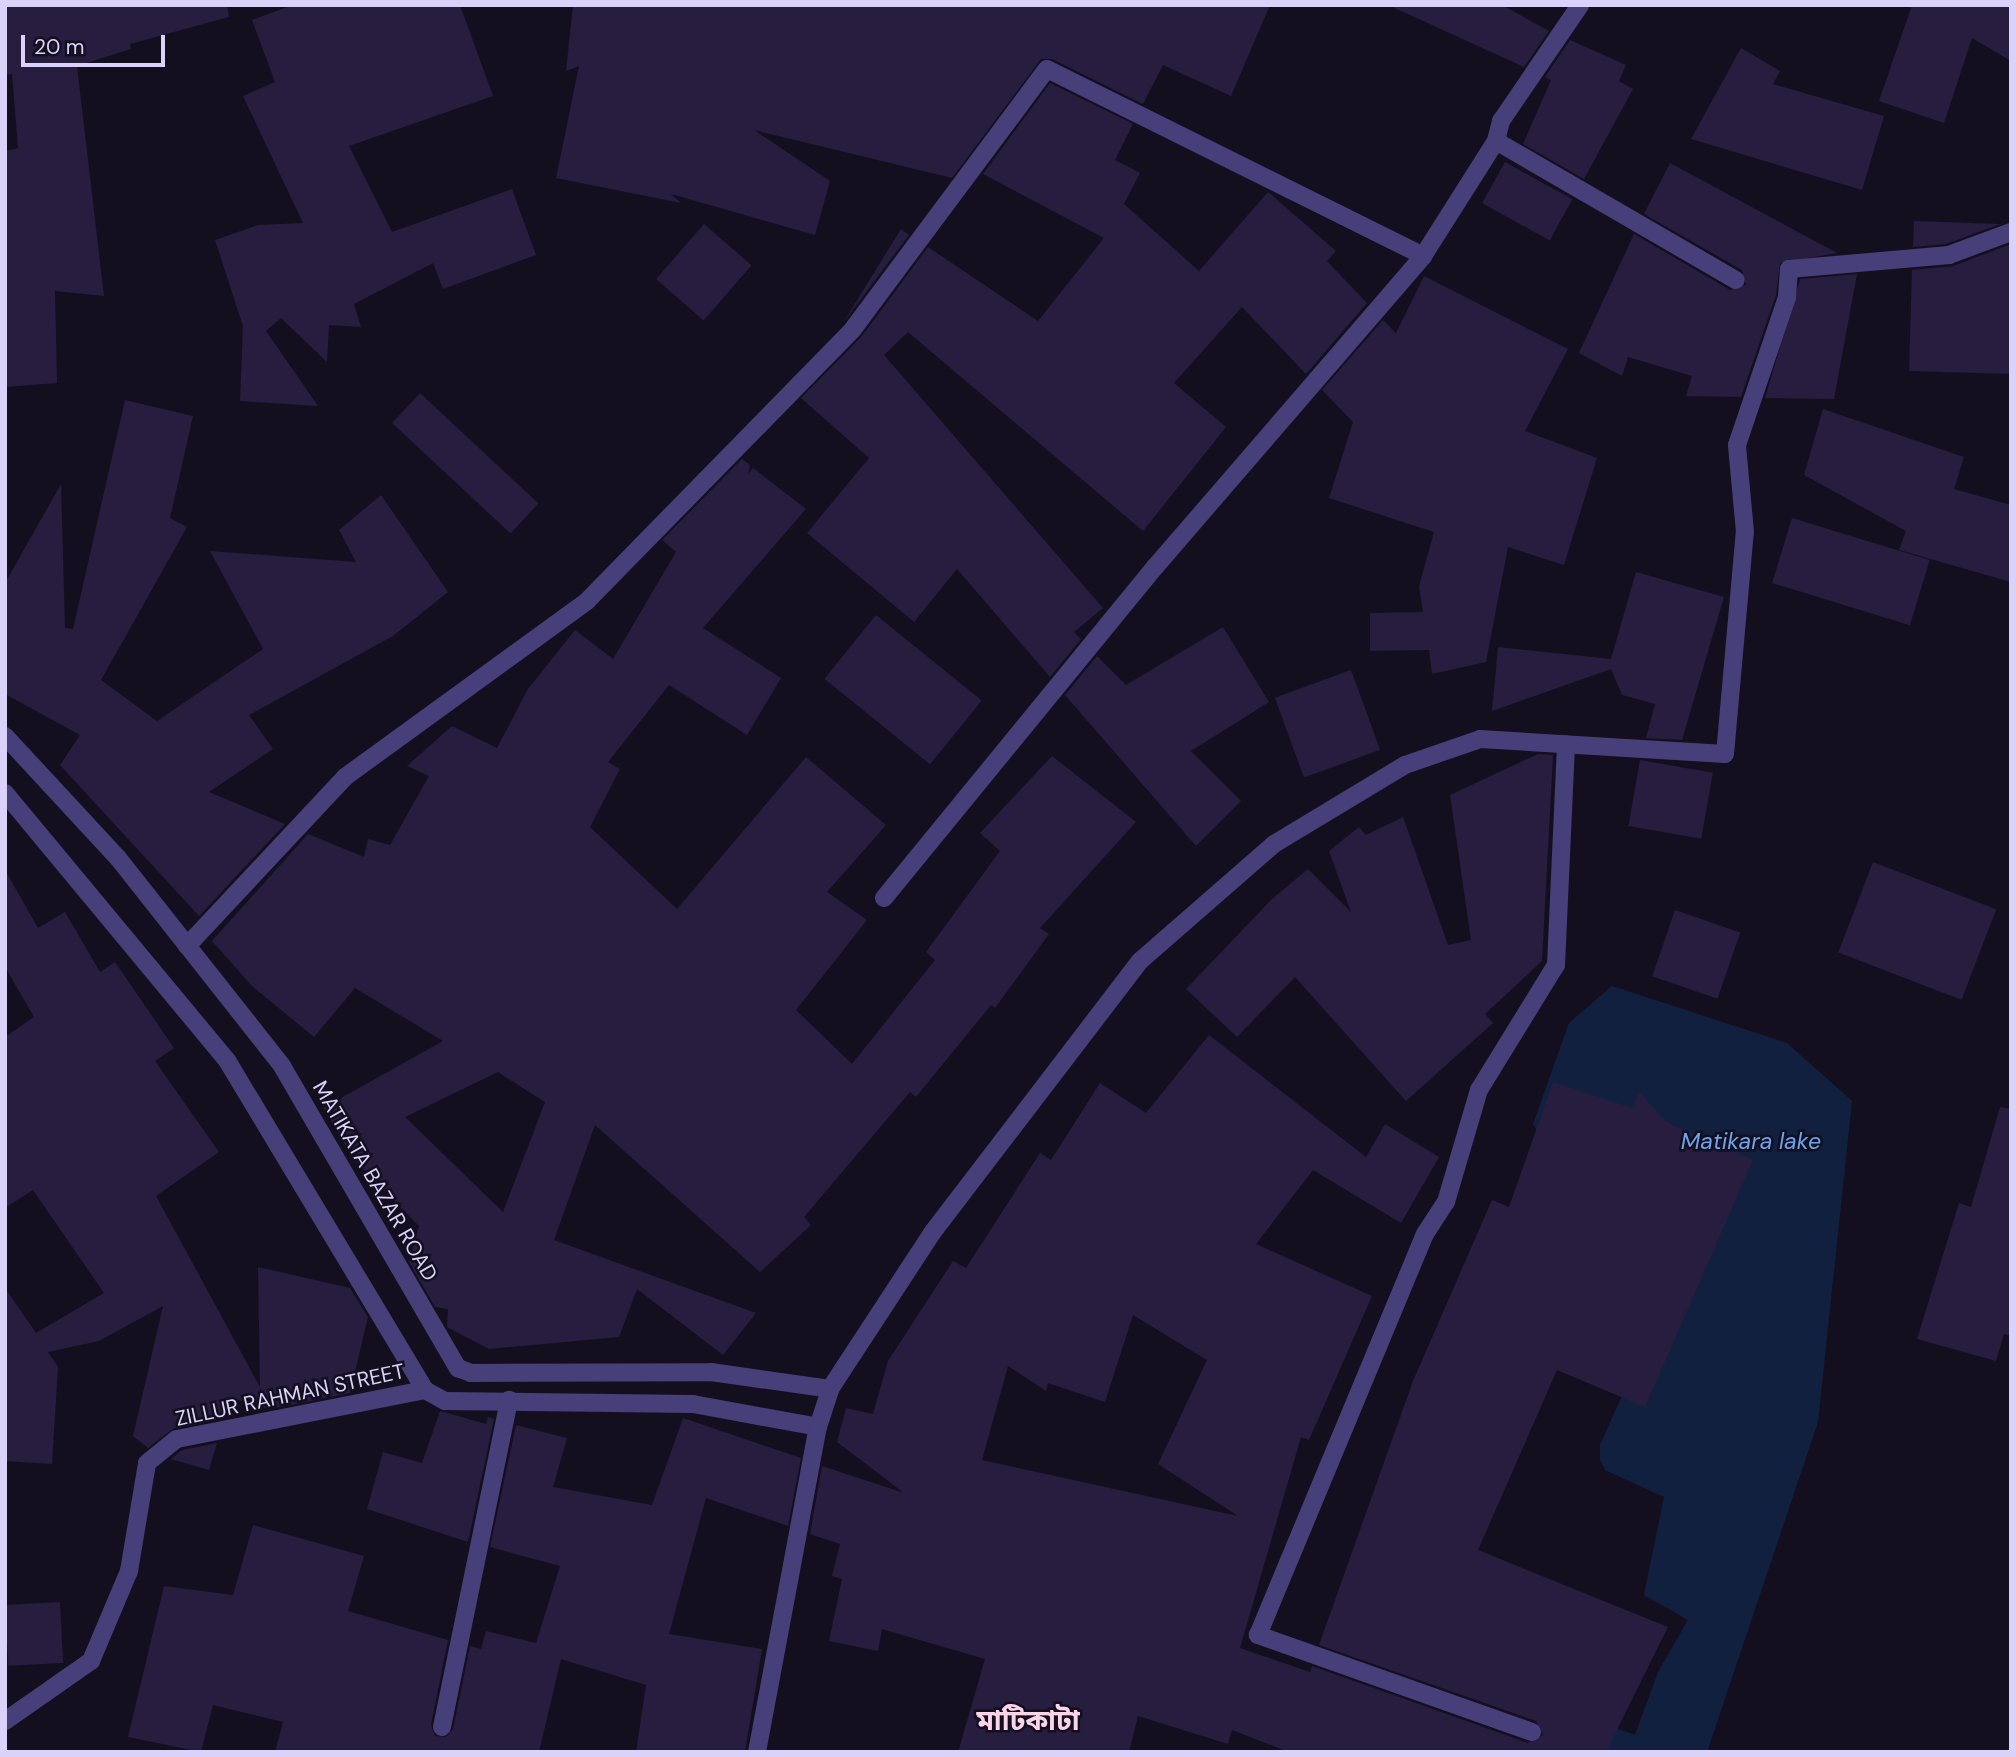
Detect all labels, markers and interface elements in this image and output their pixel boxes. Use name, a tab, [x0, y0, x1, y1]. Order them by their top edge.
scale bar	[24, 21, 168, 65]
text: 20 m	[34, 33, 85, 61]
street label: MATIKATA BAZAR ROAD	[307, 1077, 443, 1285]
water label: Matikara lake	[1681, 1127, 1821, 1155]
street label: ZILLUR RAHMAN STREET	[173, 1358, 407, 1432]
district label: মাটিকাটা	[976, 1704, 1080, 1738]

